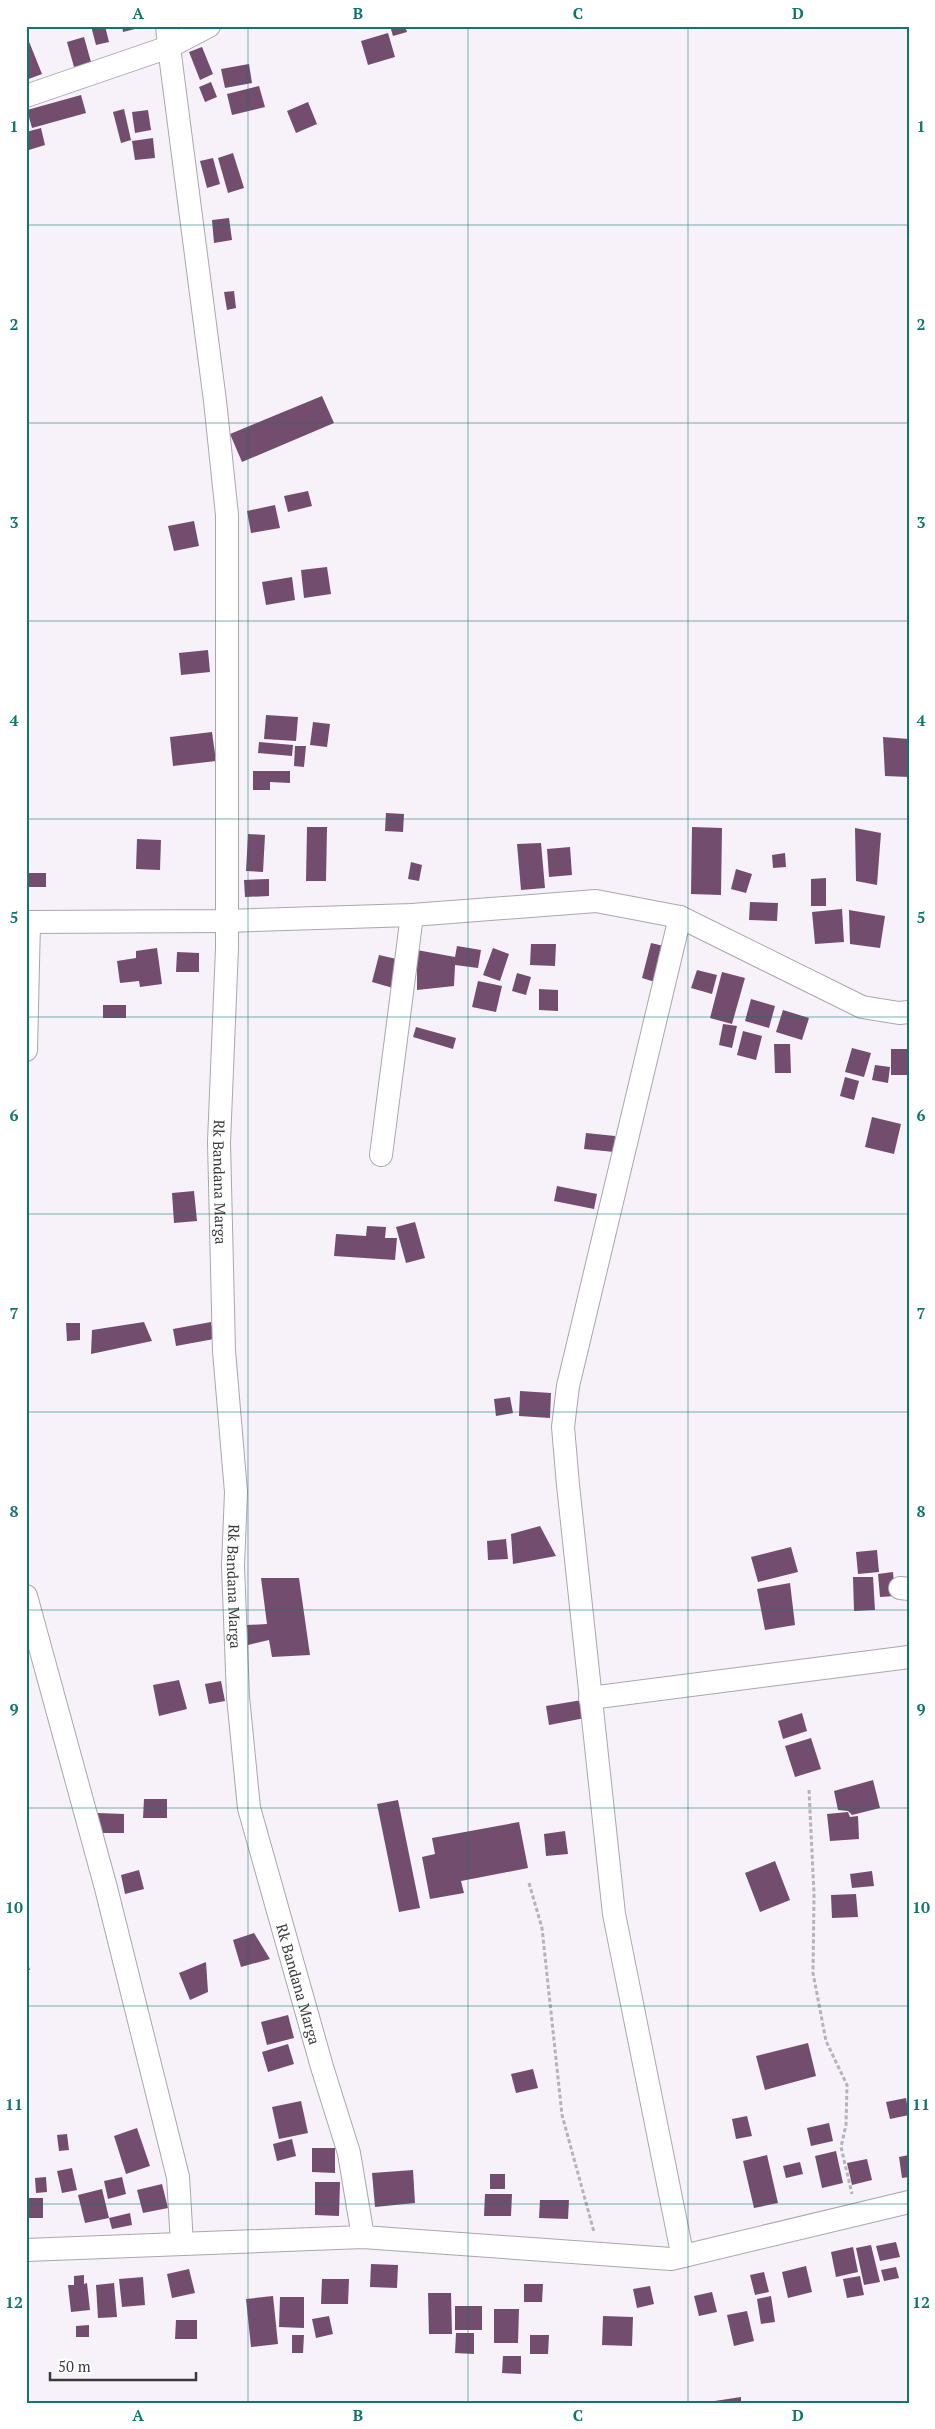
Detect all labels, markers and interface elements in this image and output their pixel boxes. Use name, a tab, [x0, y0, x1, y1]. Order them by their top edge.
text: A	[132, 2, 144, 24]
text: B	[353, 2, 363, 24]
text: C	[573, 2, 583, 24]
text: D	[792, 2, 804, 24]
text: 1	[9, 115, 19, 137]
text: 1	[916, 115, 926, 137]
text: 2	[9, 313, 19, 335]
text: 2	[916, 313, 926, 335]
text: 3	[9, 511, 19, 533]
text: 3	[916, 511, 926, 533]
text: 4	[9, 709, 19, 731]
text: 4	[916, 709, 926, 731]
text: 5	[9, 906, 19, 928]
text: 5	[916, 906, 926, 928]
text: 6	[9, 1104, 19, 1126]
text: 6	[916, 1104, 926, 1126]
street label: Rk Bandana Marga	[209, 1119, 231, 1245]
text: 7	[9, 1302, 19, 1324]
text: 7	[916, 1302, 926, 1324]
text: 8	[9, 1500, 19, 1522]
text: 8	[916, 1500, 926, 1522]
street label: Rk Bandana Marga	[223, 1524, 246, 1649]
text: 9	[9, 1698, 19, 1720]
text: 9	[916, 1698, 926, 1720]
text: 10	[5, 1896, 23, 1918]
text: 10	[912, 1896, 930, 1918]
street label: Rk Bandana Marga	[272, 1921, 325, 2047]
text: 11	[5, 2093, 23, 2115]
text: 11	[912, 2093, 930, 2115]
text: 12	[5, 2291, 23, 2313]
text: 12	[912, 2291, 930, 2313]
scale bar	[50, 2349, 196, 2381]
text: 50 m	[58, 2356, 91, 2376]
text: A	[132, 2404, 144, 2426]
text: B	[353, 2404, 363, 2426]
text: C	[573, 2404, 583, 2426]
text: D	[792, 2404, 804, 2426]

